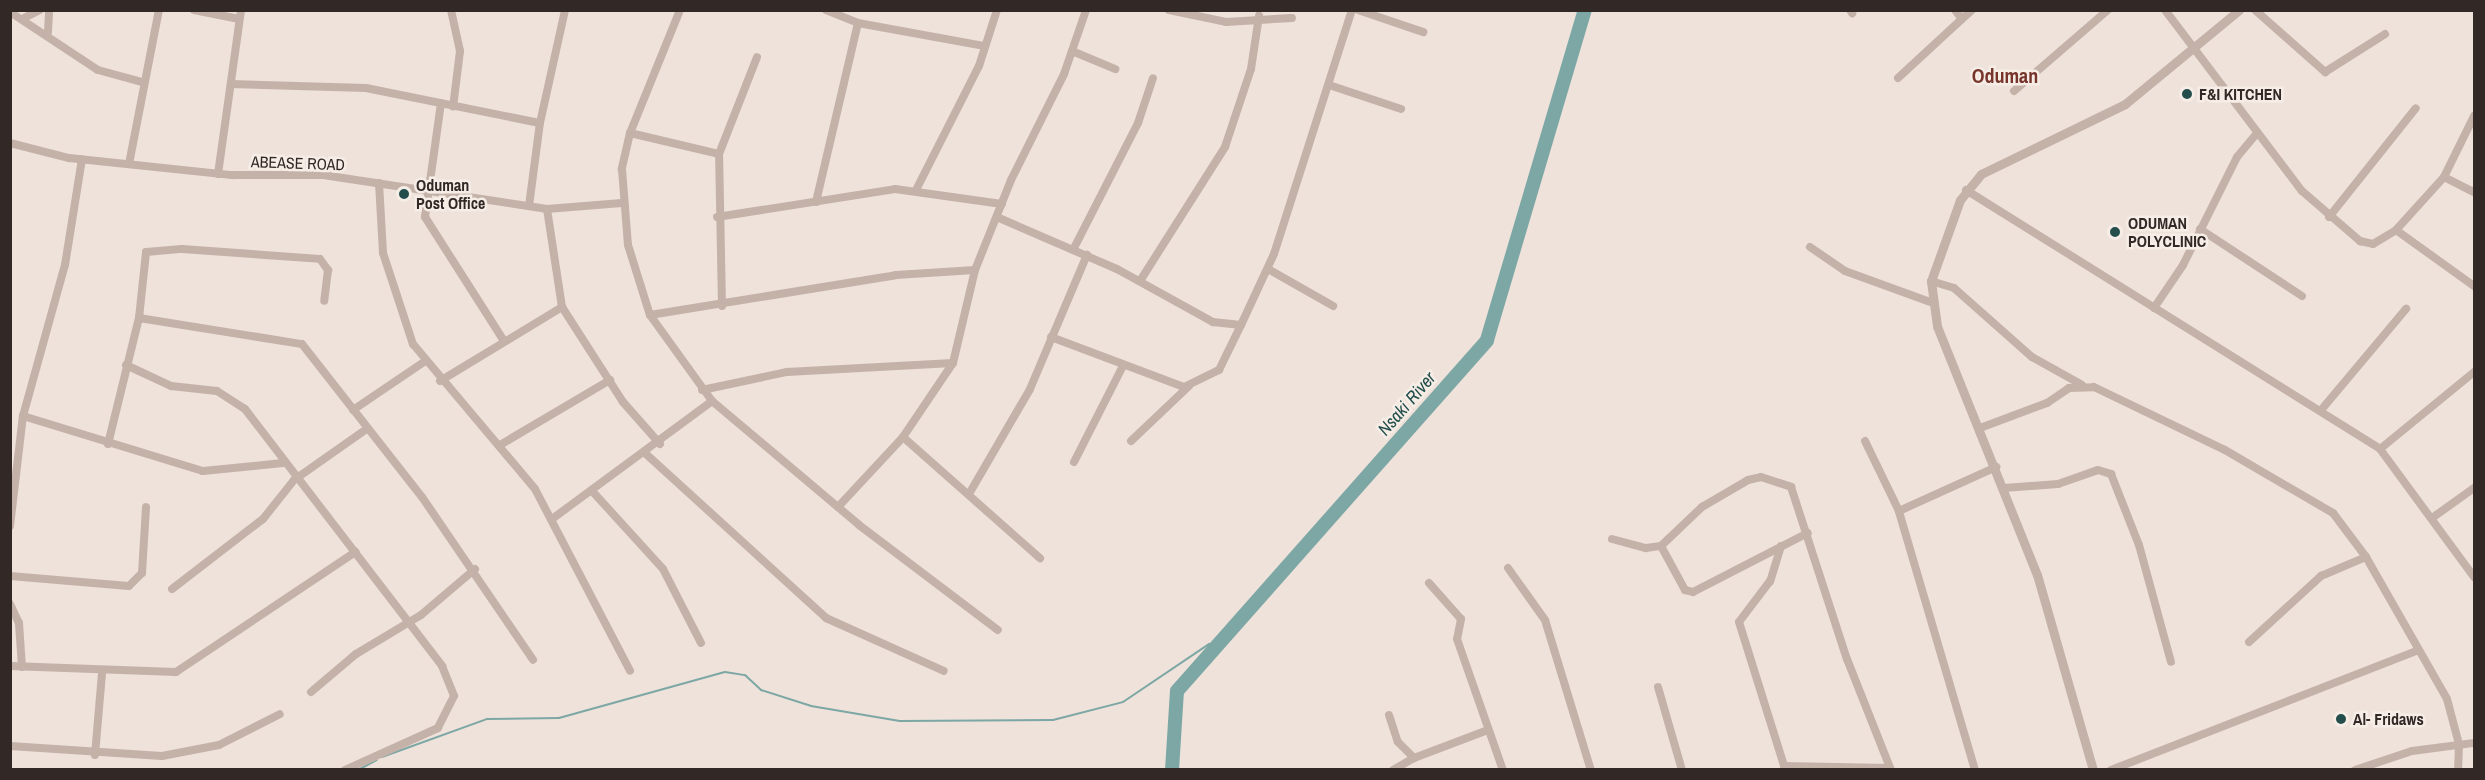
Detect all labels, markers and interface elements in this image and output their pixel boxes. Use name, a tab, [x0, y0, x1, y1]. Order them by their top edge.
district label: Oduman	[1972, 63, 2038, 87]
place label: F&I KITCHEN	[2199, 84, 2282, 104]
marker: F&I KITCHEN	[2180, 87, 2194, 101]
street label: ABEASE ROAD	[251, 152, 345, 174]
place label: Oduman Post Office	[416, 175, 485, 213]
marker: Oduman Post Office	[397, 187, 411, 201]
place label: ODUMAN POLYCLINIC	[2128, 213, 2206, 251]
marker: ODUMAN POLYCLINIC	[2106, 223, 2124, 241]
water label: Nsaki River	[1374, 368, 1440, 440]
place label: Al- Fridaws	[2353, 709, 2424, 729]
marker: Al- Fridaws	[2334, 712, 2348, 726]

